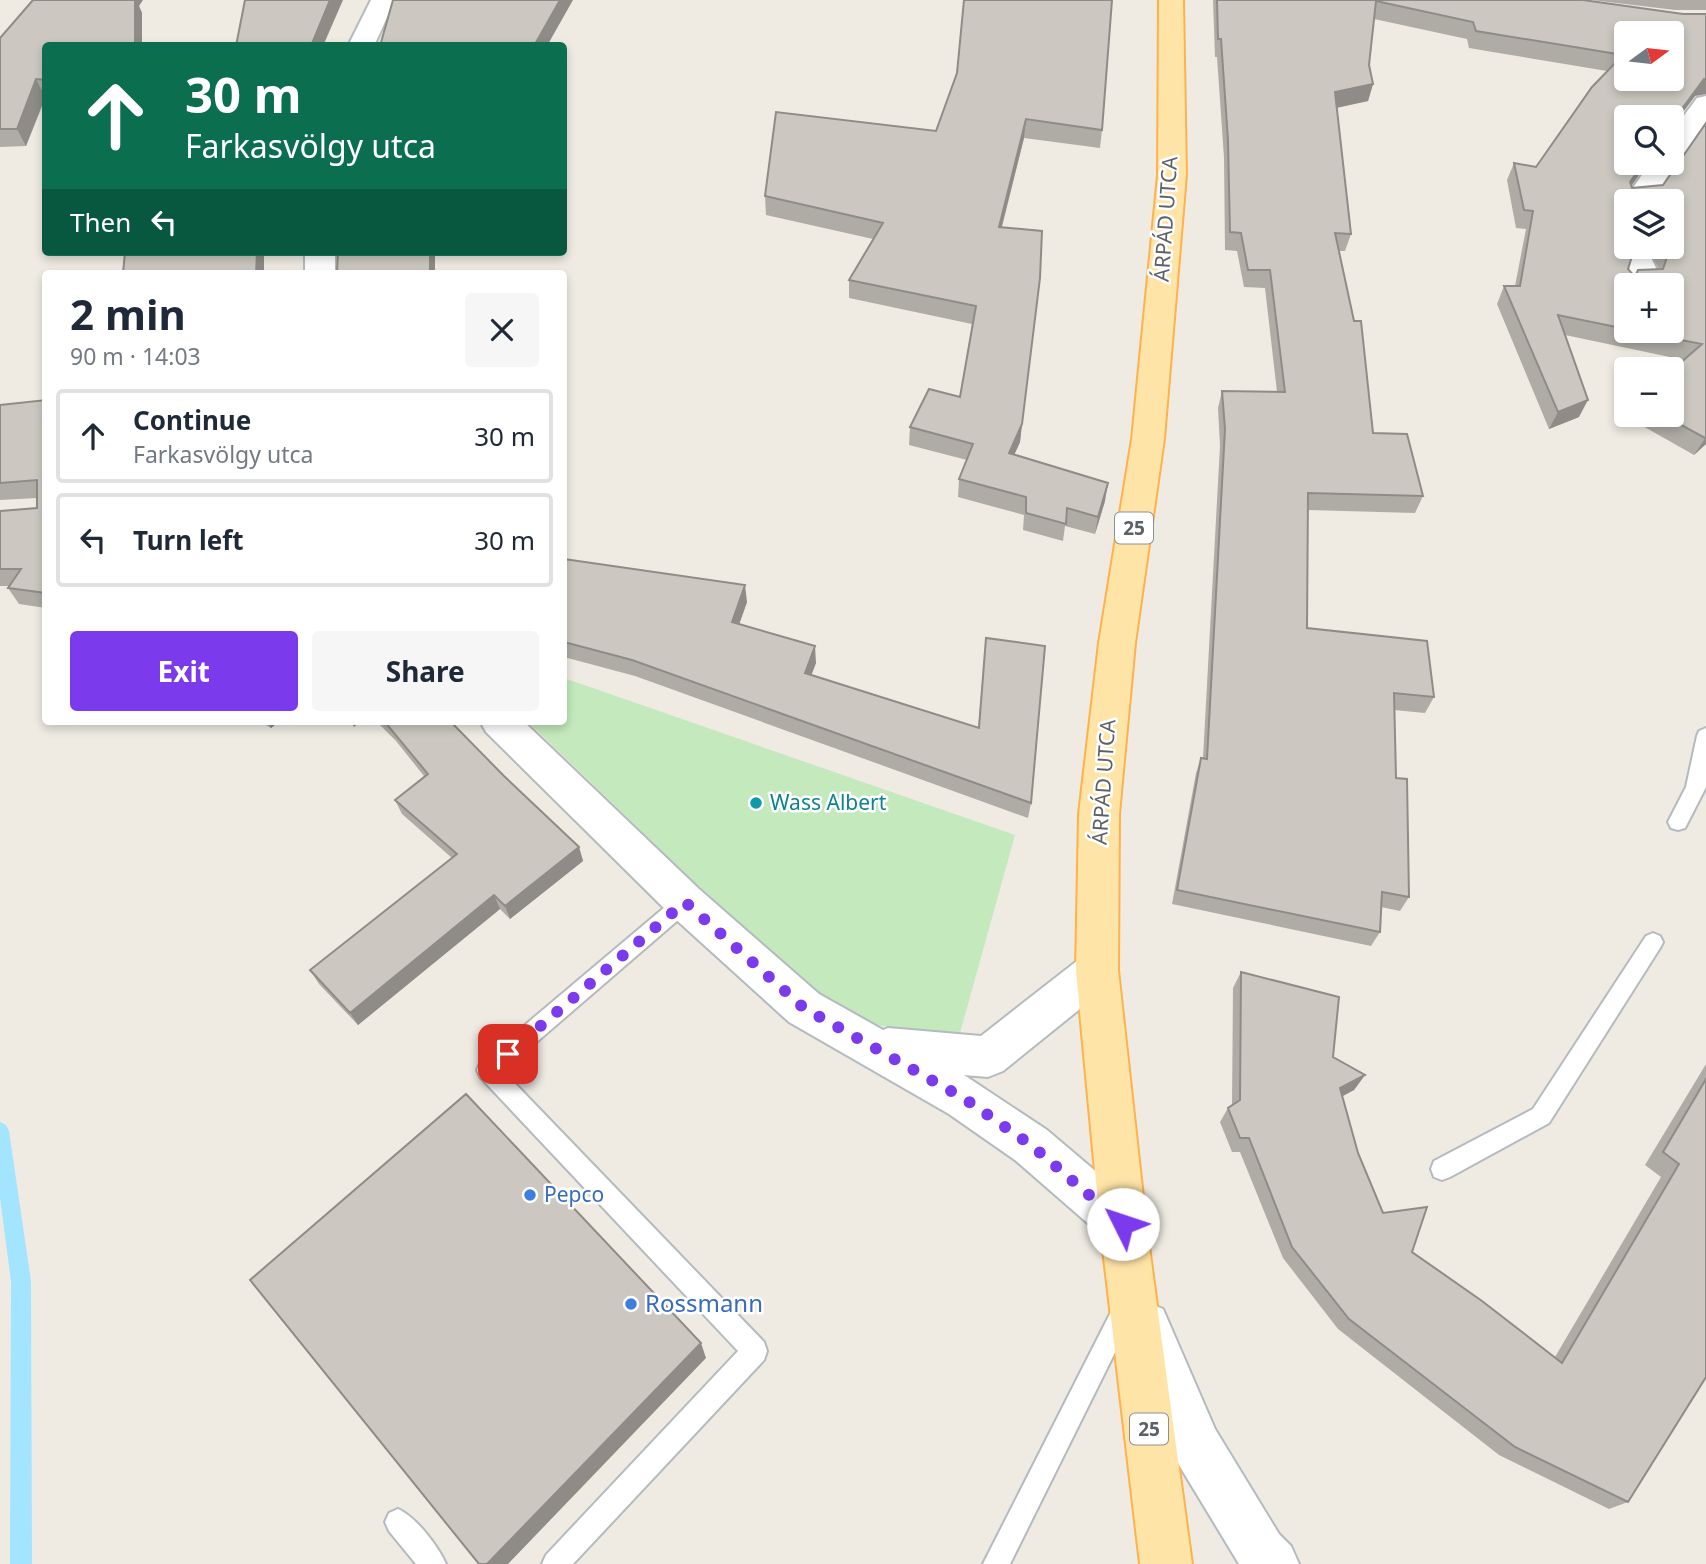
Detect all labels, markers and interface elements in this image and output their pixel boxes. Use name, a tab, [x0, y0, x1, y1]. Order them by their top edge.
north arrow	[1614, 21, 1684, 91]
map controls	[1614, 21, 1684, 427]
text: 30 m	[185, 61, 302, 127]
icon: ahead	[70, 70, 161, 161]
button: search	[1614, 105, 1684, 175]
text: Farkasvölgy utca	[185, 124, 436, 167]
street label: ÁRPÁD UTCA	[1147, 155, 1183, 283]
button: layers	[1614, 189, 1684, 259]
icon: left	[145, 203, 183, 241]
text: Then	[70, 204, 131, 240]
button: +	[1614, 273, 1684, 343]
text: 2 min	[70, 285, 186, 342]
button: close	[465, 293, 539, 367]
text: 90 m · 14:03	[70, 340, 201, 372]
button: −	[1614, 357, 1684, 427]
text: Continue	[133, 402, 251, 438]
icon: ahead	[74, 417, 112, 455]
text: 30 m	[474, 418, 535, 454]
text: Farkasvölgy utca	[133, 438, 313, 470]
road number: 25	[1115, 512, 1153, 544]
icon: left	[74, 521, 112, 559]
text: Turn left	[133, 522, 244, 558]
text: 30 m	[474, 522, 535, 558]
button: Exit	[70, 631, 298, 711]
button: Share	[312, 631, 539, 711]
street label: ÁRPÁD UTCA	[1085, 718, 1121, 846]
place label: Wass Albert	[770, 788, 887, 816]
marker: Wass Albert	[748, 795, 764, 811]
pin	[478, 1024, 538, 1084]
icon: arrive	[489, 1035, 527, 1073]
place label: Pepco	[544, 1180, 604, 1208]
marker: Pepco	[522, 1187, 538, 1203]
position arrow	[1086, 1187, 1160, 1261]
place label: Rossmann	[645, 1286, 763, 1319]
marker: Rossmann	[623, 1296, 639, 1312]
road number: 25	[1130, 1414, 1168, 1444]

